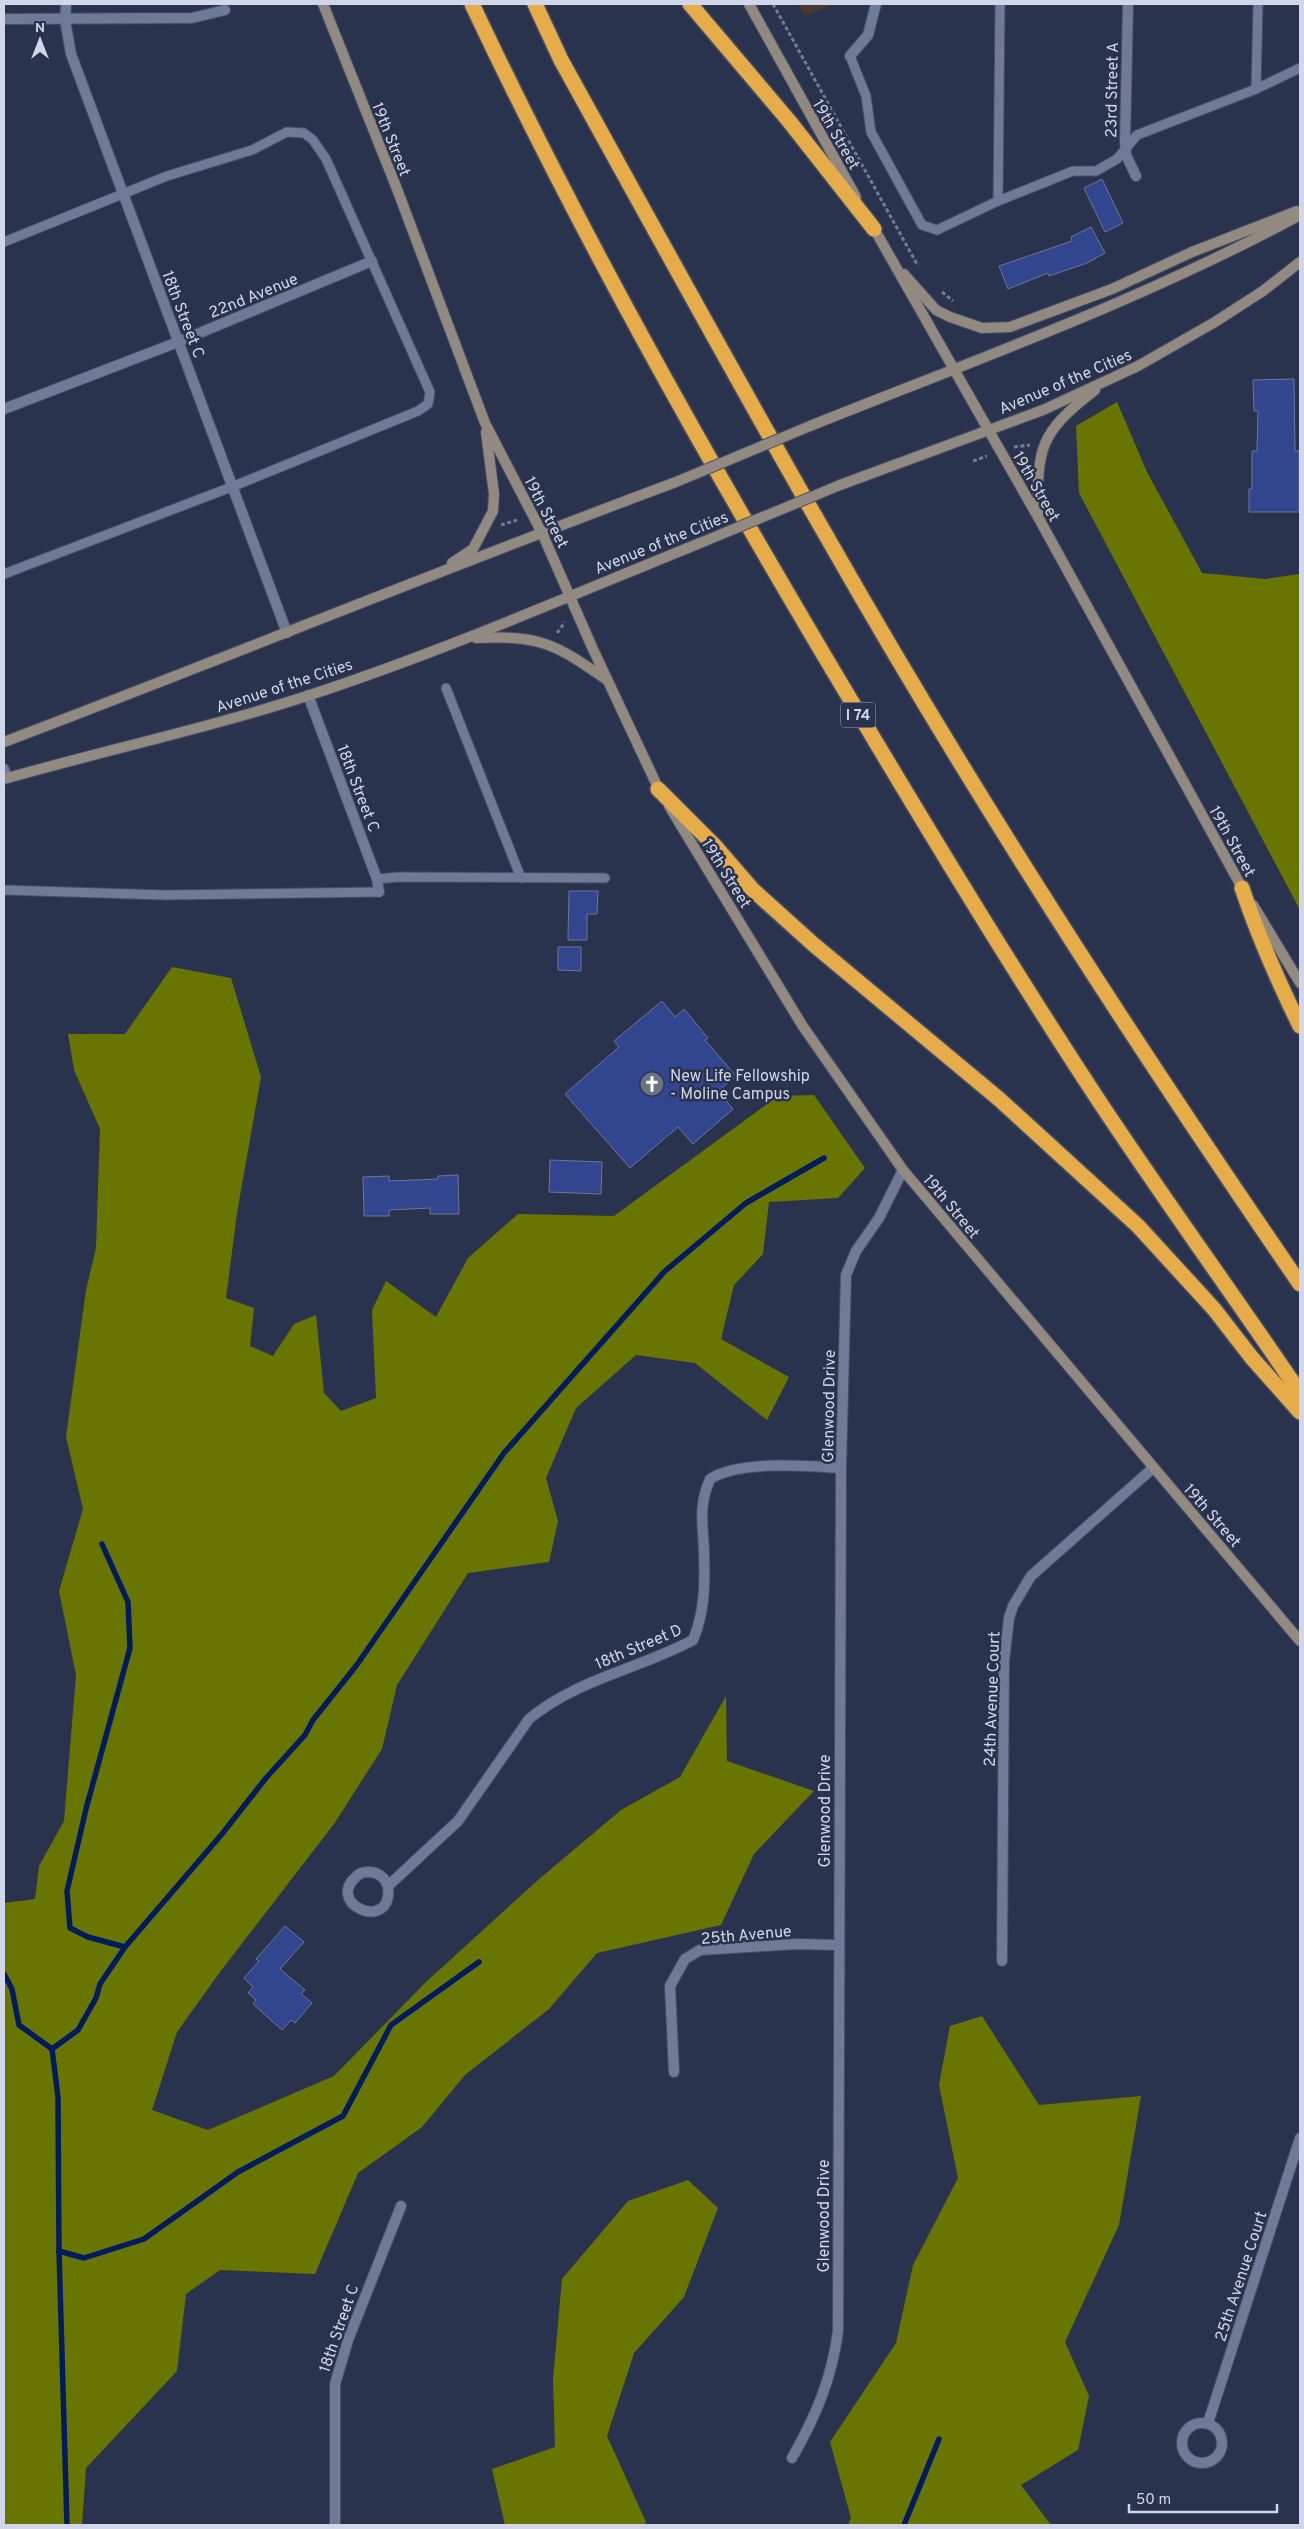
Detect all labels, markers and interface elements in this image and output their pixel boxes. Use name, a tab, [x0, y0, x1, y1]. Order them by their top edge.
north arrow	[15, 15, 65, 65]
text: N	[35, 20, 45, 37]
street label: 23rd Street A	[1102, 42, 1124, 138]
street label: 19th Street	[807, 96, 863, 174]
street label: 19th Street	[366, 100, 414, 180]
street label: 18th Street C	[156, 268, 208, 361]
street label: 22nd Avenue	[206, 270, 301, 324]
street label: Avenue of the Cities	[996, 346, 1135, 420]
street label: 19th Street	[1007, 448, 1063, 526]
street label: 19th Street	[519, 474, 572, 552]
street label: Avenue of the Cities	[592, 508, 732, 580]
street label: Avenue of the Cities	[214, 655, 356, 718]
road number: I 74	[840, 702, 876, 728]
street label: 18th Street C	[331, 742, 383, 835]
street label: 19th Street	[1204, 803, 1259, 881]
street label: 19th Street	[696, 836, 754, 912]
place label: New Life Fellowship - Moline Campus	[670, 1067, 810, 1105]
church icon: New Life Fellowship - Moline Campus	[639, 1071, 665, 1097]
street label: 19th Street	[918, 1171, 983, 1244]
street label: Glenwood Drive	[819, 1349, 841, 1463]
street label: 19th Street	[1178, 1480, 1245, 1552]
street label: 18th Street D	[592, 1621, 685, 1675]
street label: 24th Avenue Court	[981, 1631, 1005, 1767]
street label: Glenwood Drive	[816, 1754, 836, 1868]
street label: 25th Avenue	[700, 1922, 792, 1950]
street label: Glenwood Drive	[815, 2159, 835, 2273]
street label: 25th Avenue Court	[1211, 2209, 1272, 2344]
street label: 18th Street C	[315, 2282, 364, 2375]
scale bar	[1129, 2482, 1276, 2514]
text: 50 m	[1136, 2491, 1171, 2510]

